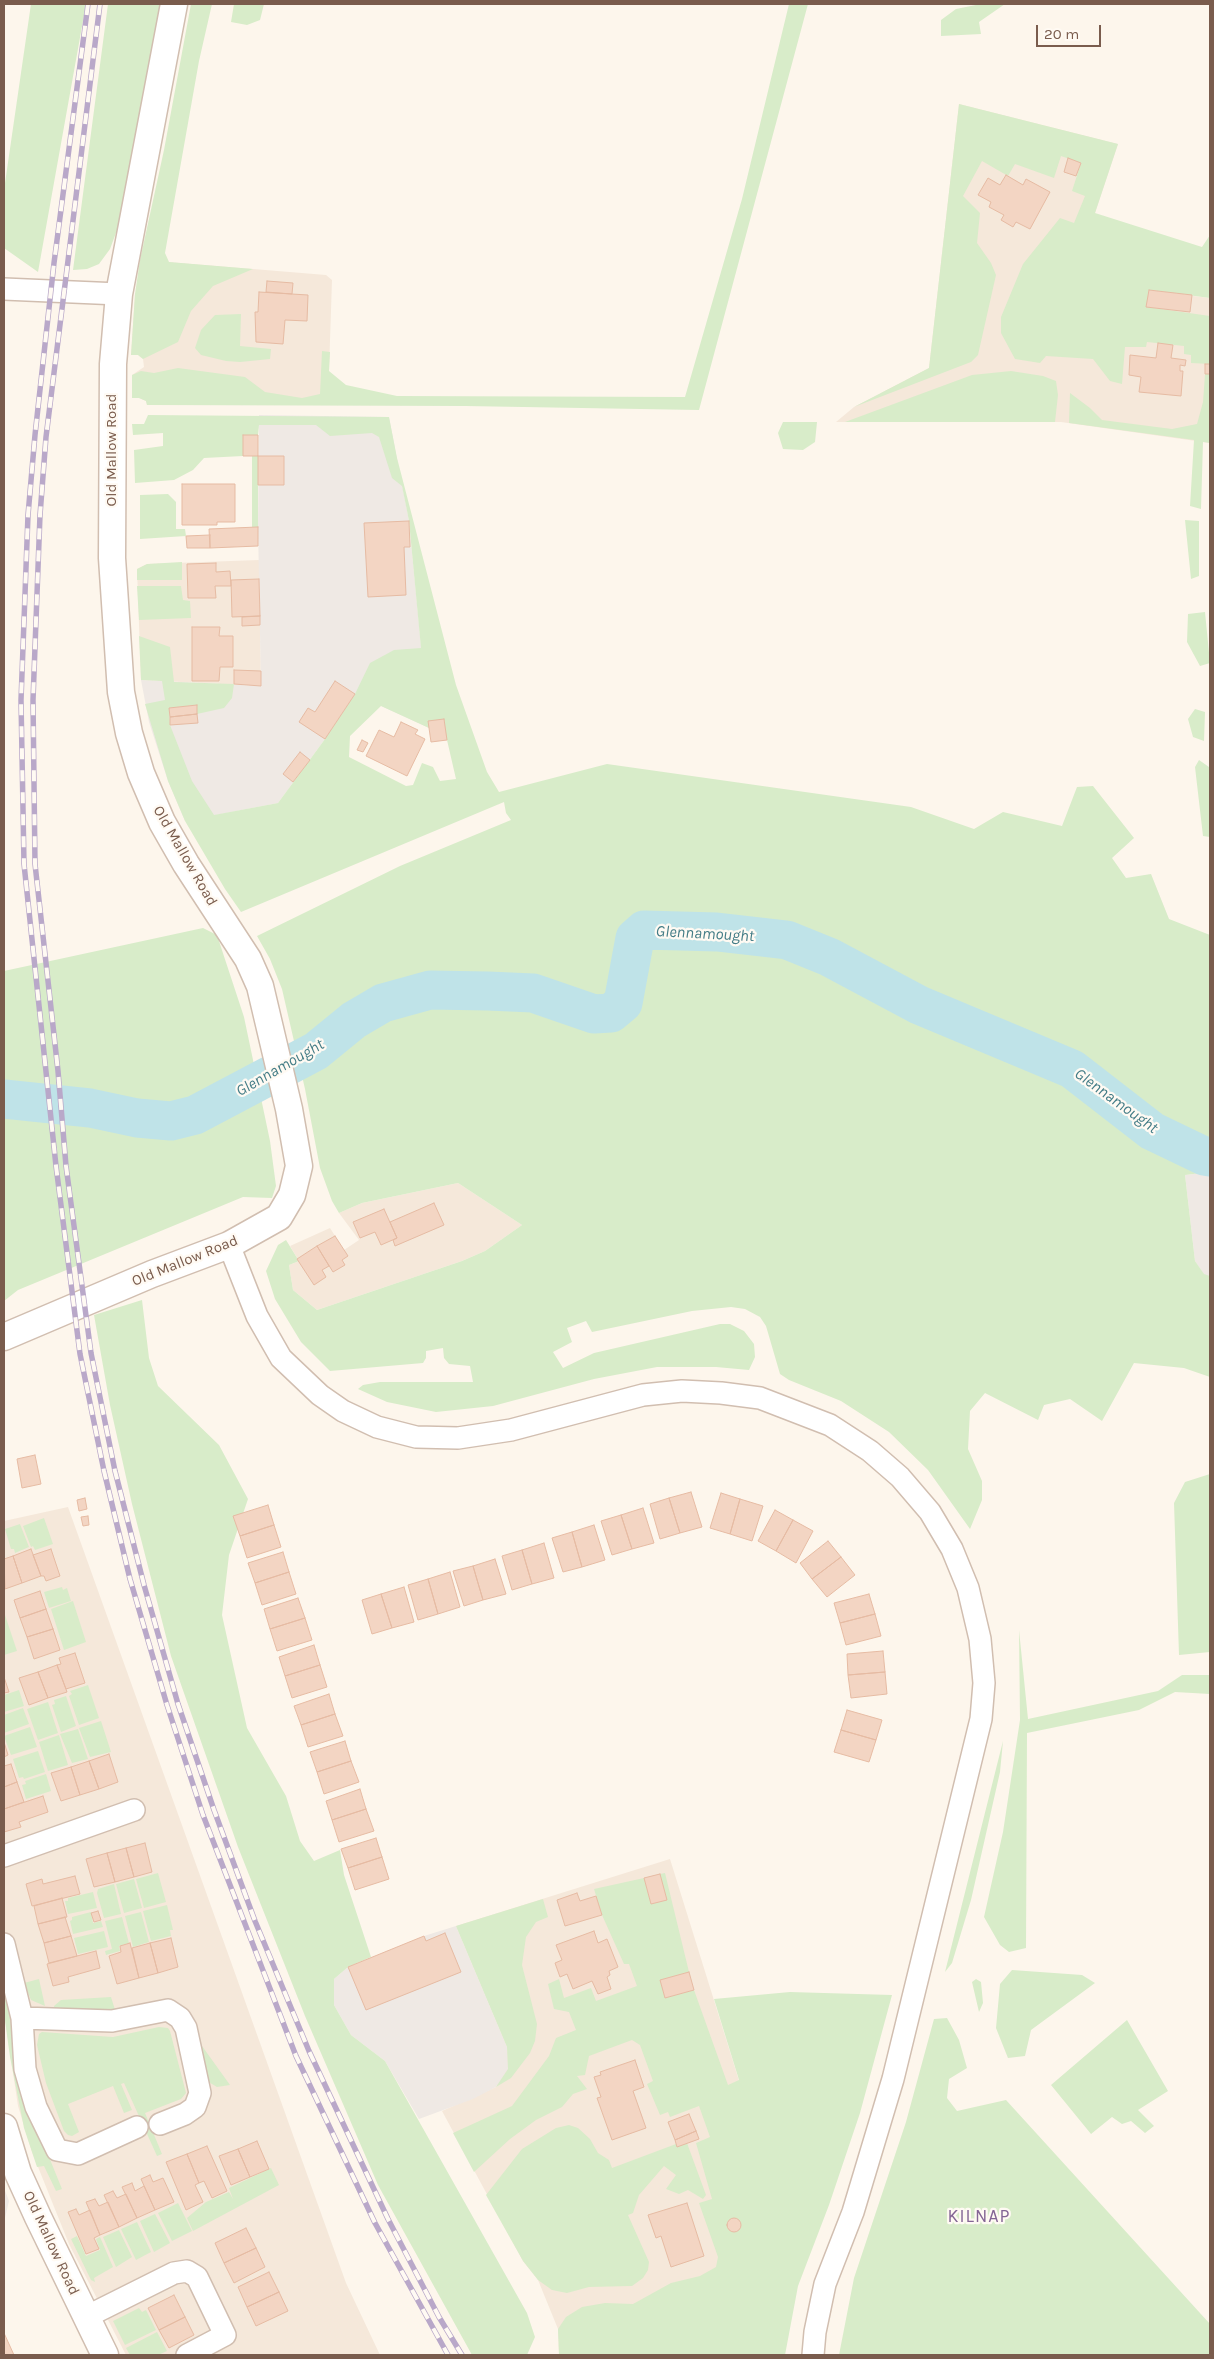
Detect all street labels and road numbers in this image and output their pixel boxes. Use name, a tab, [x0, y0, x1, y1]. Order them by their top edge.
street label: Old Mallow Road	[103, 394, 121, 506]
street label: Old Mallow Road	[149, 803, 221, 909]
street label: Old Mallow Road	[129, 1232, 241, 1290]
street label: Old Mallow Road	[19, 2188, 83, 2298]

